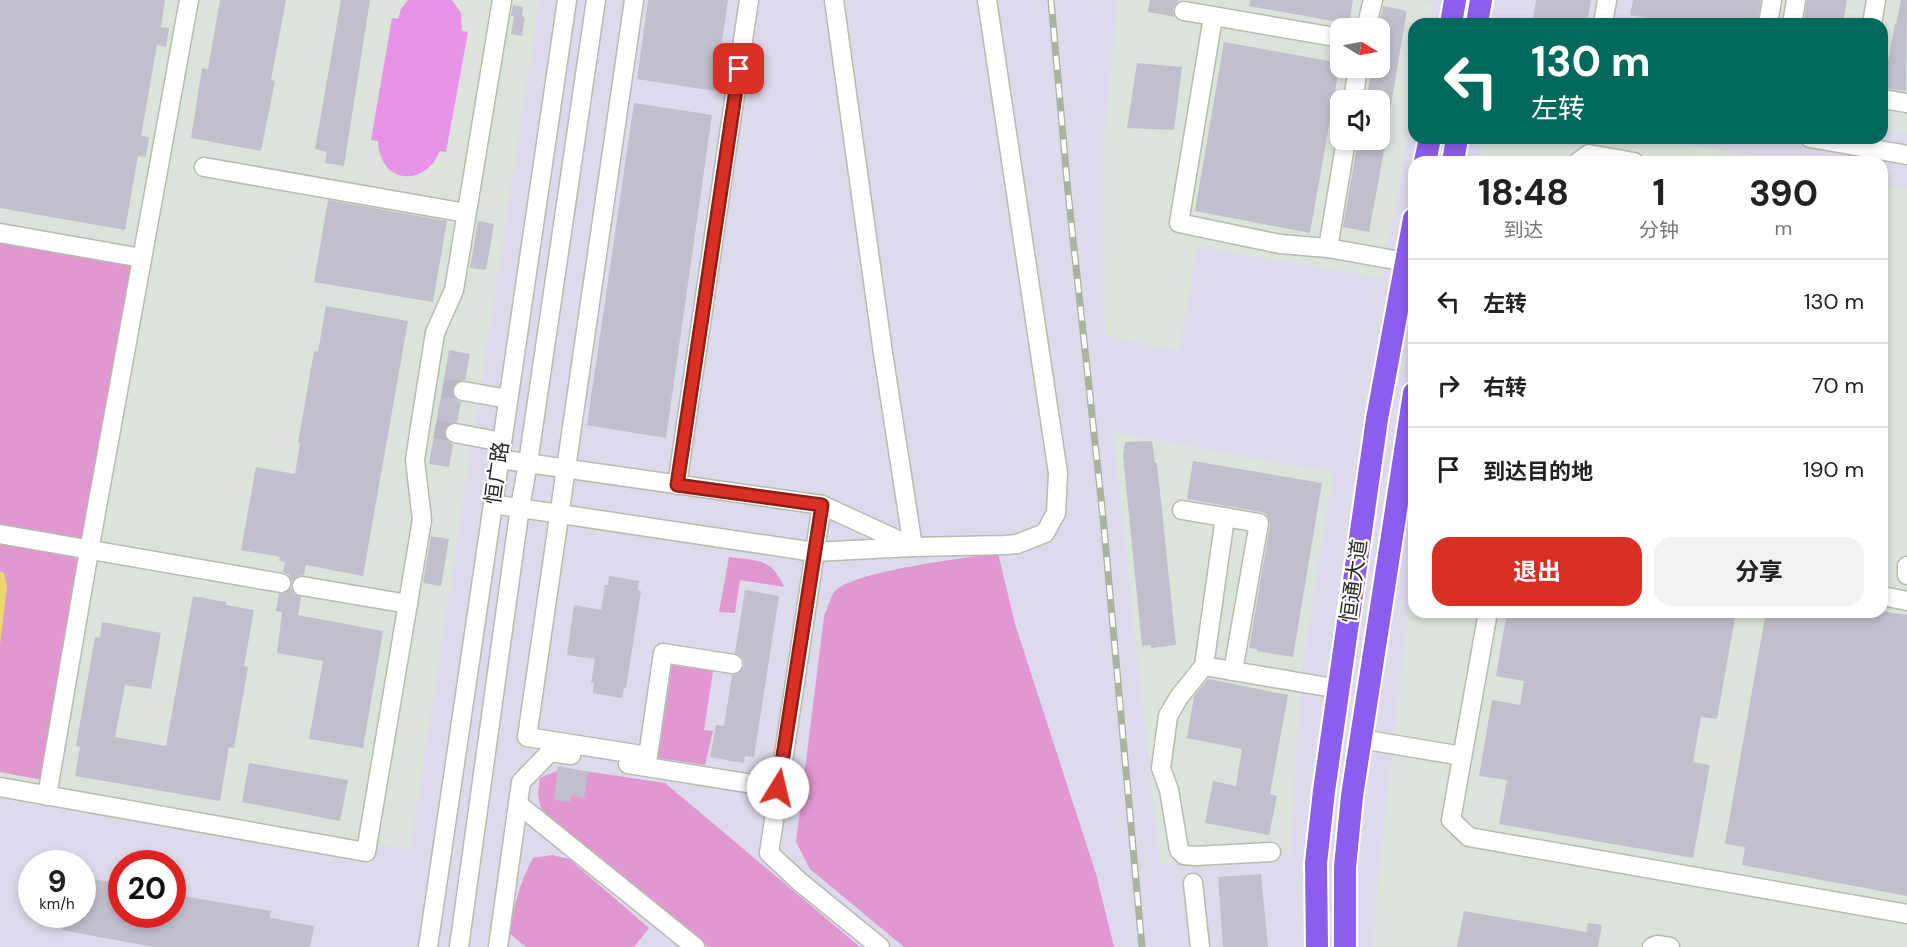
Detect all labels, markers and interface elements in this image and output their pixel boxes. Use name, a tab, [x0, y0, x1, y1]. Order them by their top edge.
north arrow	[1330, 18, 1390, 78]
map controls	[1330, 18, 1390, 150]
text: 130 m	[1531, 34, 1651, 89]
icon: left	[1432, 42, 1510, 120]
pin	[713, 43, 764, 94]
icon: arrive	[722, 52, 755, 85]
button: sound	[1330, 90, 1390, 150]
text: 左转	[1531, 91, 1585, 126]
text: 18:48	[1478, 169, 1569, 216]
text: 1	[1653, 169, 1666, 216]
text: 390	[1749, 170, 1818, 217]
text: m	[1775, 215, 1792, 241]
text: 到达	[1504, 217, 1544, 243]
text: 分钟	[1639, 217, 1679, 243]
icon: left	[1432, 285, 1465, 318]
text: 130 m	[1804, 287, 1864, 316]
text: 左转	[1483, 289, 1527, 318]
icon: right	[1432, 369, 1465, 402]
text: 70 m	[1812, 371, 1864, 400]
text: 右转	[1483, 373, 1527, 402]
street label: 恒广路	[479, 440, 515, 506]
icon: arrive	[1432, 453, 1465, 486]
text: 190 m	[1803, 455, 1864, 484]
text: 到达目的地	[1483, 457, 1593, 486]
street label: 恒通大道	[1334, 537, 1374, 625]
button: 退出	[1432, 537, 1642, 606]
button: 分享	[1654, 537, 1864, 606]
position arrow	[746, 756, 810, 820]
speed limit sign: 20	[108, 850, 186, 928]
text: 9	[47, 862, 67, 901]
text: km/h	[39, 894, 75, 914]

